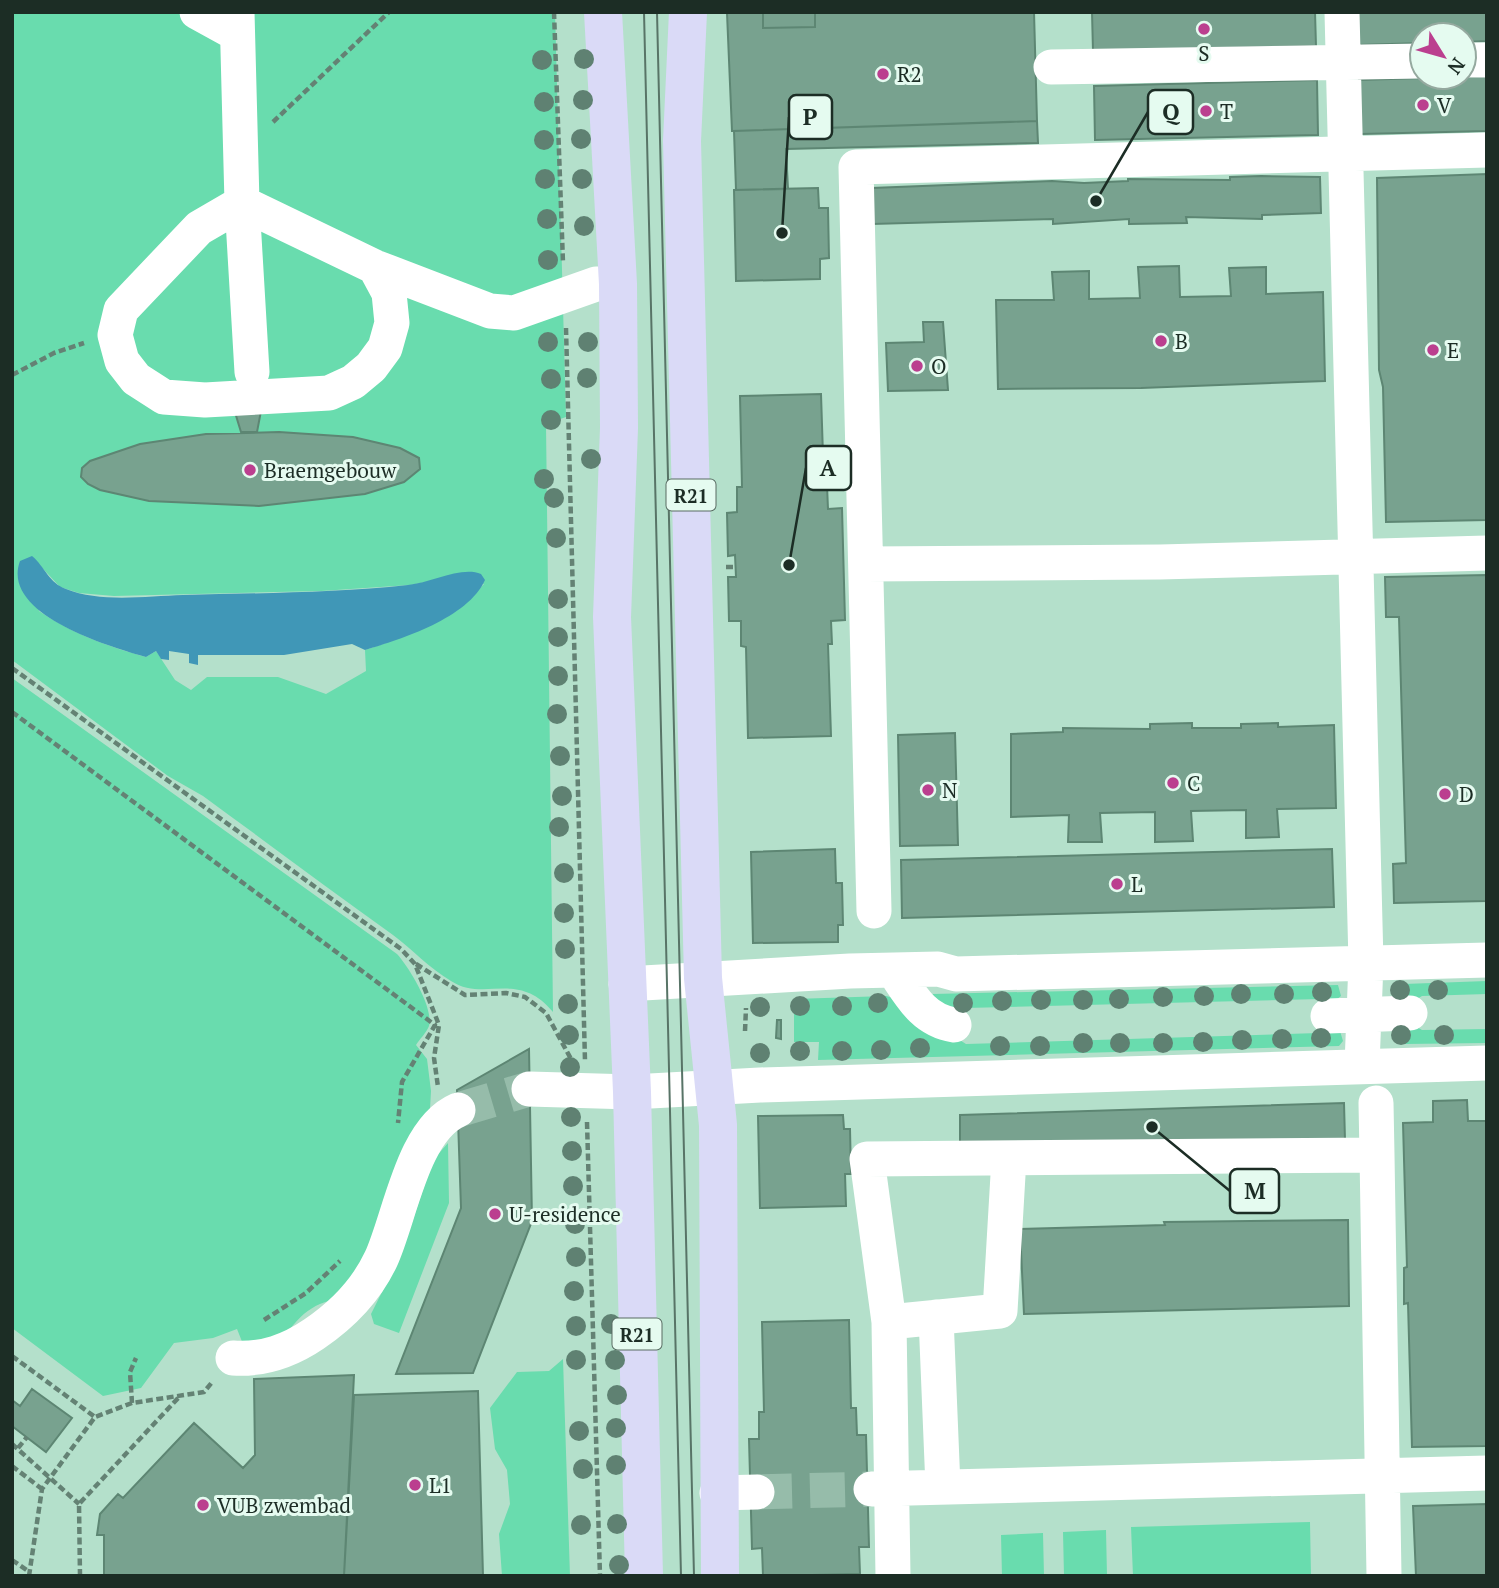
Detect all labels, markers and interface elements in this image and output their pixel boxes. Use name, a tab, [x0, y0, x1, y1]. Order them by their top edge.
marker: S	[1196, 21, 1212, 37]
north arrow	[1408, 21, 1478, 91]
place label: S	[1198, 39, 1210, 67]
text: N	[1442, 53, 1471, 80]
place label: R2	[897, 60, 922, 88]
marker: R2	[875, 66, 891, 82]
callout: Q	[1148, 90, 1193, 134]
place label: V	[1437, 91, 1452, 119]
callout: P	[789, 95, 832, 139]
text: Q	[1162, 96, 1180, 127]
place label: T	[1220, 97, 1233, 125]
marker: V	[1415, 97, 1431, 113]
text: P	[803, 101, 818, 132]
marker: T	[1198, 103, 1214, 119]
place label: B	[1175, 327, 1188, 355]
marker: B	[1153, 333, 1169, 349]
place label: E	[1447, 336, 1459, 364]
marker: E	[1425, 342, 1441, 358]
place label: O	[931, 352, 947, 380]
marker: O	[909, 358, 925, 374]
callout: A	[806, 446, 851, 490]
text: A	[820, 452, 837, 483]
place label: Braemgebouw	[264, 456, 397, 484]
marker: Braemgebouw	[242, 462, 258, 478]
road number: R21	[666, 480, 716, 510]
place label: C	[1187, 769, 1201, 797]
marker: C	[1165, 775, 1181, 791]
place label: N	[942, 776, 957, 804]
place label: D	[1459, 780, 1474, 808]
marker: N	[920, 782, 936, 798]
marker: D	[1437, 786, 1453, 802]
place label: L	[1131, 870, 1143, 898]
marker: L	[1109, 876, 1125, 892]
callout: M	[1230, 1169, 1279, 1213]
text: M	[1244, 1175, 1266, 1206]
place label: U-residence	[509, 1200, 621, 1228]
marker: U-residence	[487, 1206, 503, 1222]
road number: R21	[612, 1318, 662, 1350]
place label: L1	[429, 1471, 452, 1499]
marker: L1	[407, 1477, 423, 1493]
place label: VUB zwembad	[217, 1491, 351, 1519]
marker: VUB zwembad	[195, 1497, 211, 1513]

